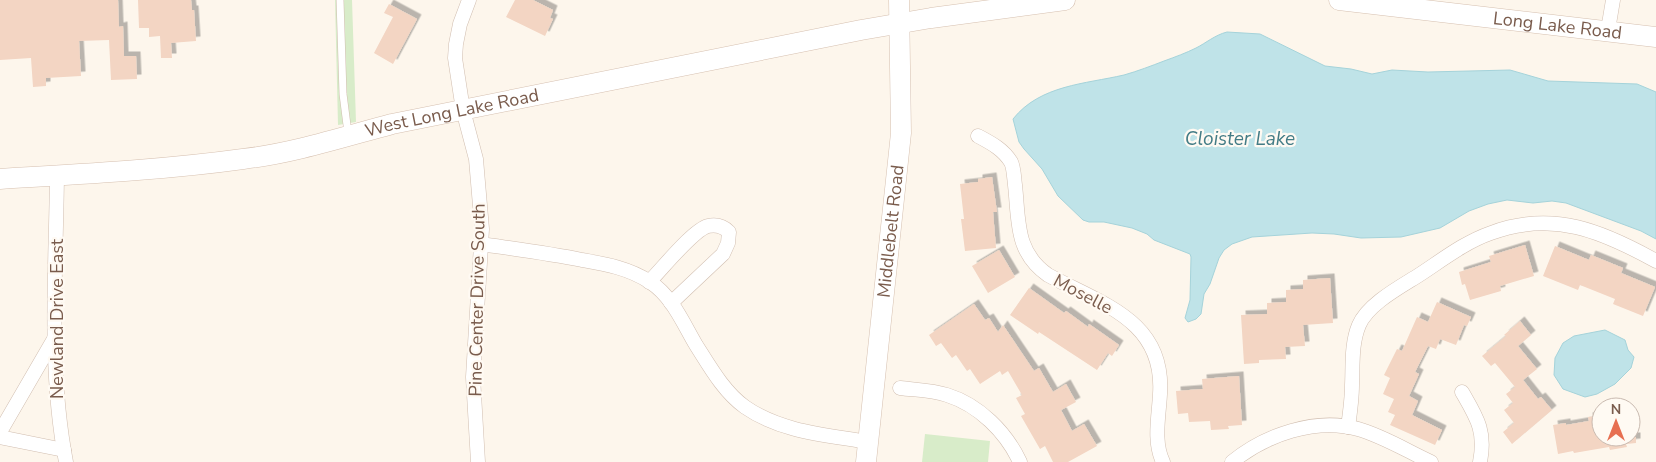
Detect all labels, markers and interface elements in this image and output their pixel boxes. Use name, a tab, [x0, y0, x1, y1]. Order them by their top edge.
street label: Long Lake Road	[1492, 6, 1623, 45]
street label: West Long Lake Road	[362, 83, 541, 143]
water label: Cloister Lake	[1185, 126, 1295, 152]
street label: Middlebelt Road	[872, 164, 910, 299]
street label: Pine Center Drive South	[463, 203, 491, 397]
street label: Newland Drive East	[45, 238, 69, 399]
street label: Moselle	[1049, 268, 1117, 320]
north arrow	[1591, 397, 1641, 447]
text: N	[1611, 400, 1621, 419]

